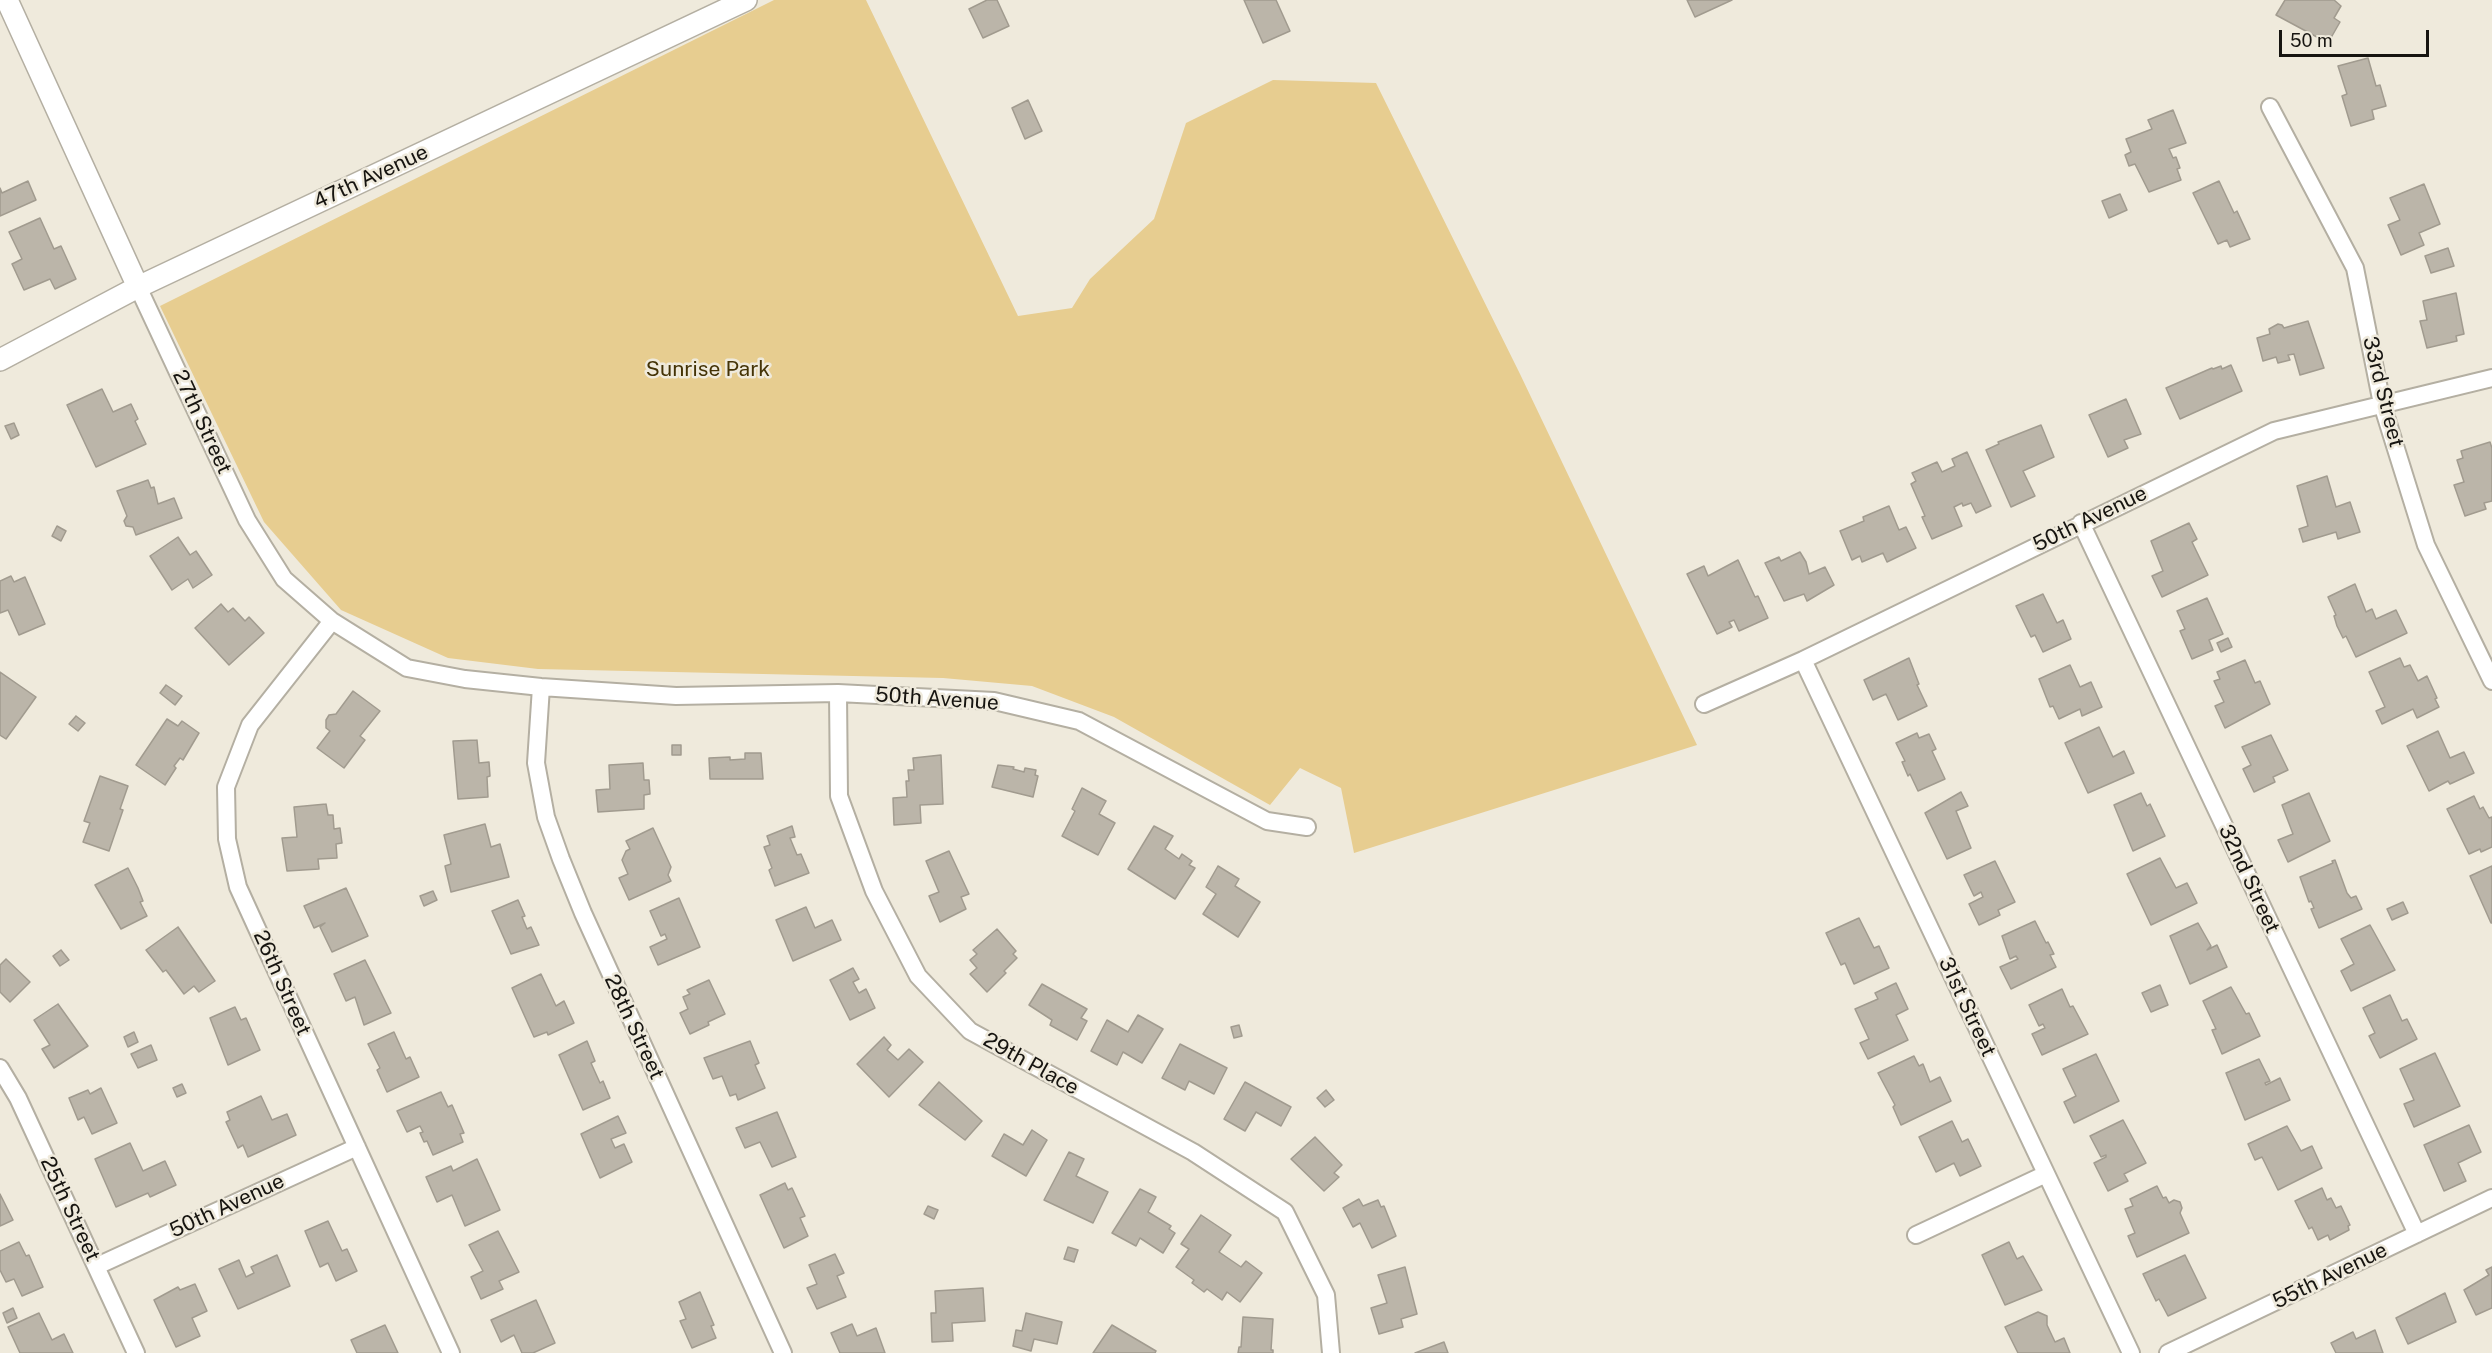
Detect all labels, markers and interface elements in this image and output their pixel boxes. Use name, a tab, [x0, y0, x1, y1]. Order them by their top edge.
scale bar	[2282, 18, 2432, 56]
text: 50 m	[2290, 30, 2333, 51]
street label: 47th Avenue	[310, 140, 432, 214]
street label: 33rd Street	[2357, 334, 2409, 450]
park label: Sunrise Park	[646, 357, 770, 383]
street label: 27th Street	[167, 366, 237, 478]
street label: 50th Avenue	[2029, 481, 2151, 557]
street label: 50th Avenue	[874, 682, 1000, 716]
street label: 32nd Street	[2213, 821, 2285, 937]
street label: 26th Street	[248, 927, 316, 1039]
street label: 31st Street	[1933, 953, 2001, 1061]
street label: 28th Street	[599, 971, 669, 1083]
street label: 29th Place	[979, 1027, 1083, 1101]
street label: 25th Street	[35, 1153, 105, 1265]
street label: 50th Avenue	[166, 1168, 288, 1244]
street label: 55th Avenue	[2269, 1237, 2391, 1315]

